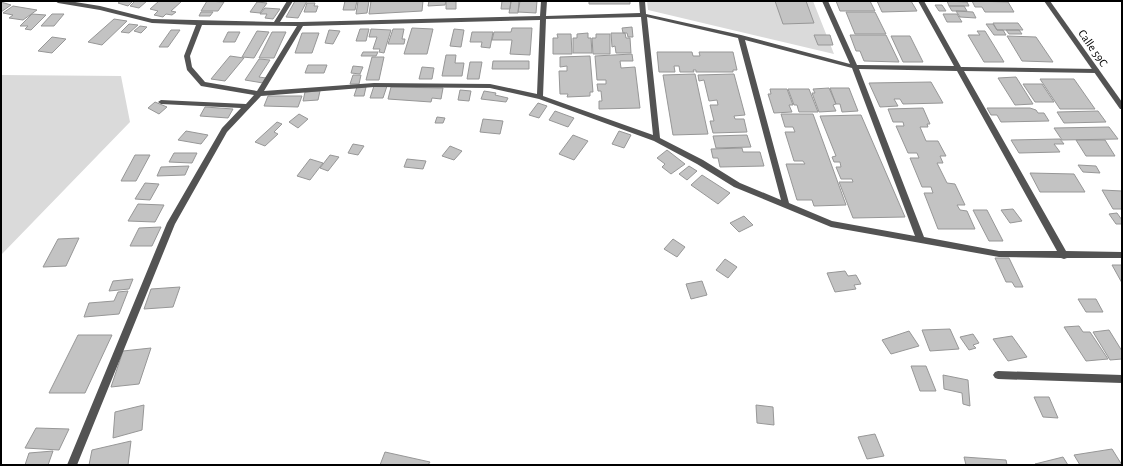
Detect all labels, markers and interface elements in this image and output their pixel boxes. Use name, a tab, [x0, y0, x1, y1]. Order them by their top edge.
street label: Calle 59C	[1076, 27, 1110, 69]

